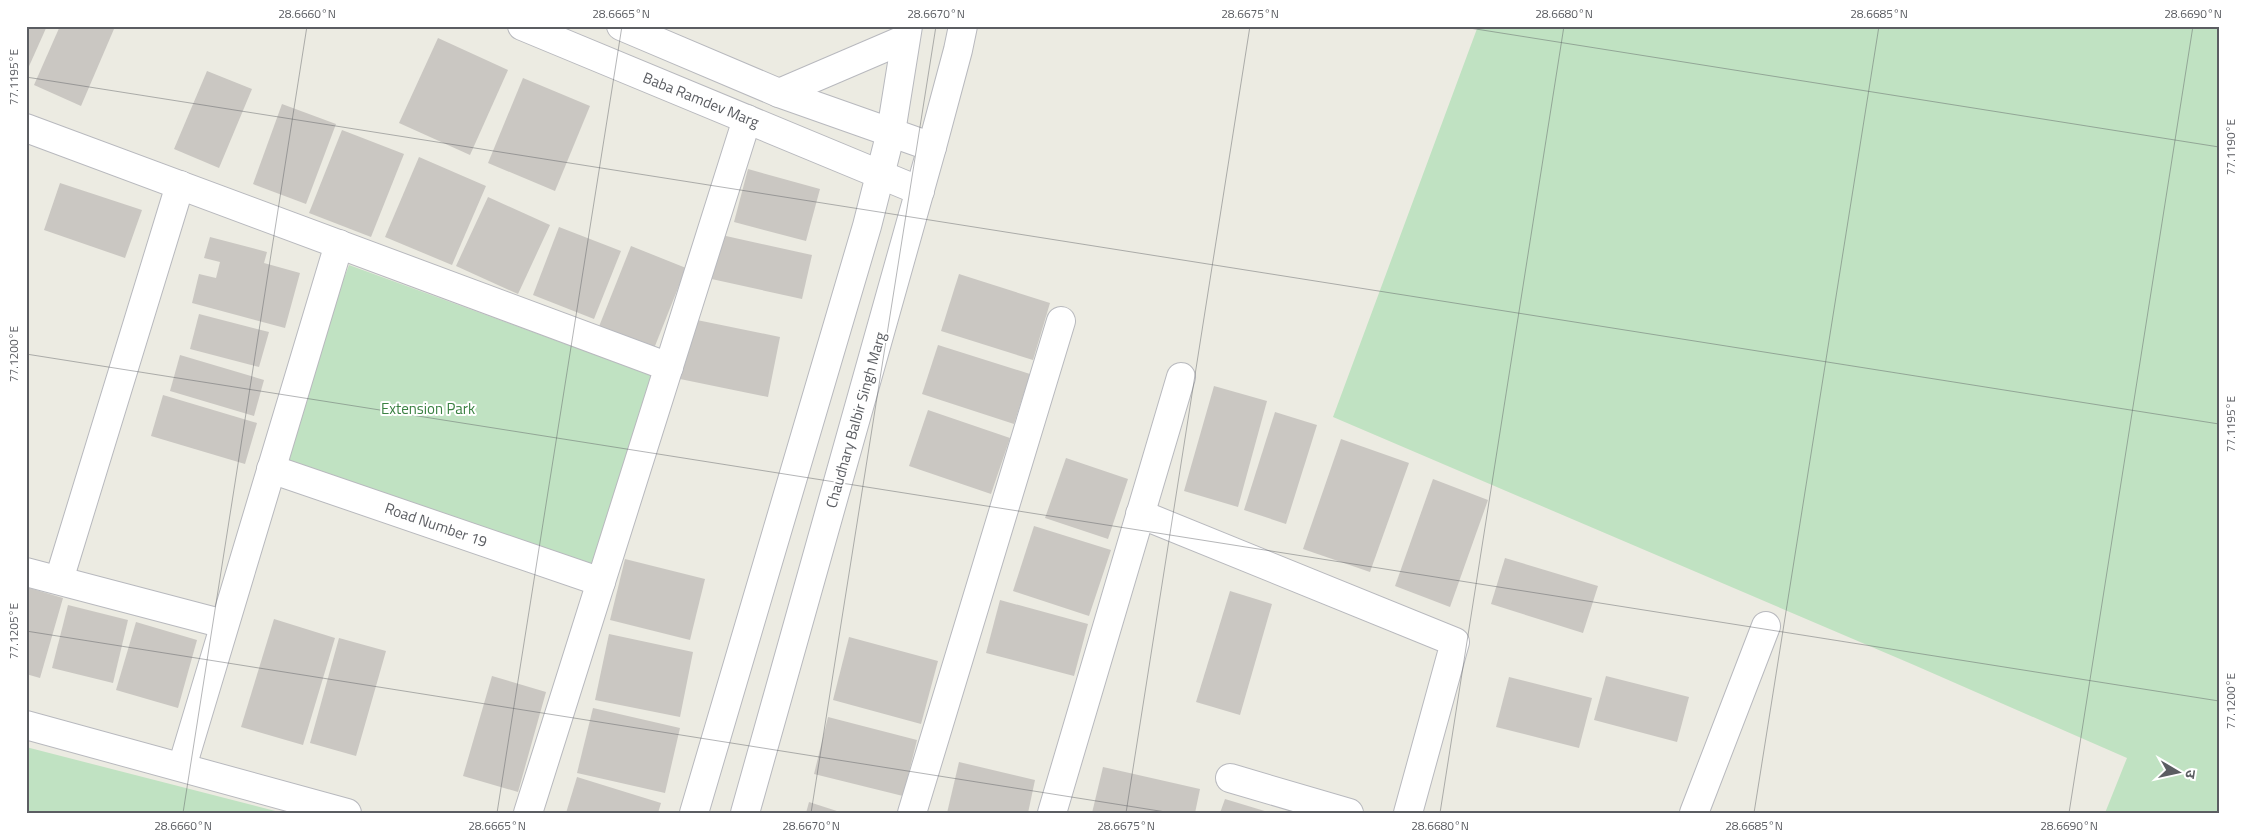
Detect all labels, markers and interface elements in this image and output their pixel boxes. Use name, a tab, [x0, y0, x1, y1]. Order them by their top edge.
text: 28.6660°N	[278, 4, 336, 23]
text: 28.6665°N	[592, 4, 650, 23]
text: 28.6670°N	[907, 4, 965, 23]
text: 28.6675°N	[1221, 4, 1279, 23]
text: 28.6680°N	[1535, 4, 1593, 23]
text: 28.6685°N	[1850, 4, 1908, 23]
text: 28.6690°N	[2164, 4, 2222, 23]
text: 77.1195°E	[4, 49, 23, 105]
street label: Baba Ramdev Marg	[640, 66, 763, 133]
text: 77.1190°E	[2221, 119, 2240, 175]
text: 77.1200°E	[4, 326, 23, 382]
street label: Chaudhary Balbir Singh Marg	[819, 329, 892, 511]
text: 77.1195°E	[2221, 396, 2240, 452]
park label: Extension Park	[381, 397, 475, 420]
street label: Road Number 19	[382, 496, 491, 553]
text: 77.1205°E	[4, 603, 23, 659]
text: 77.1200°E	[2221, 673, 2240, 729]
north arrow	[2152, 746, 2202, 796]
text: उ	[2180, 768, 2202, 781]
text: 28.6660°N	[154, 816, 212, 835]
text: 28.6665°N	[468, 816, 526, 835]
text: 28.6670°N	[782, 816, 840, 835]
text: 28.6675°N	[1097, 816, 1155, 835]
text: 28.6680°N	[1411, 816, 1469, 835]
text: 28.6685°N	[1725, 816, 1783, 835]
text: 28.6690°N	[2040, 816, 2098, 835]

